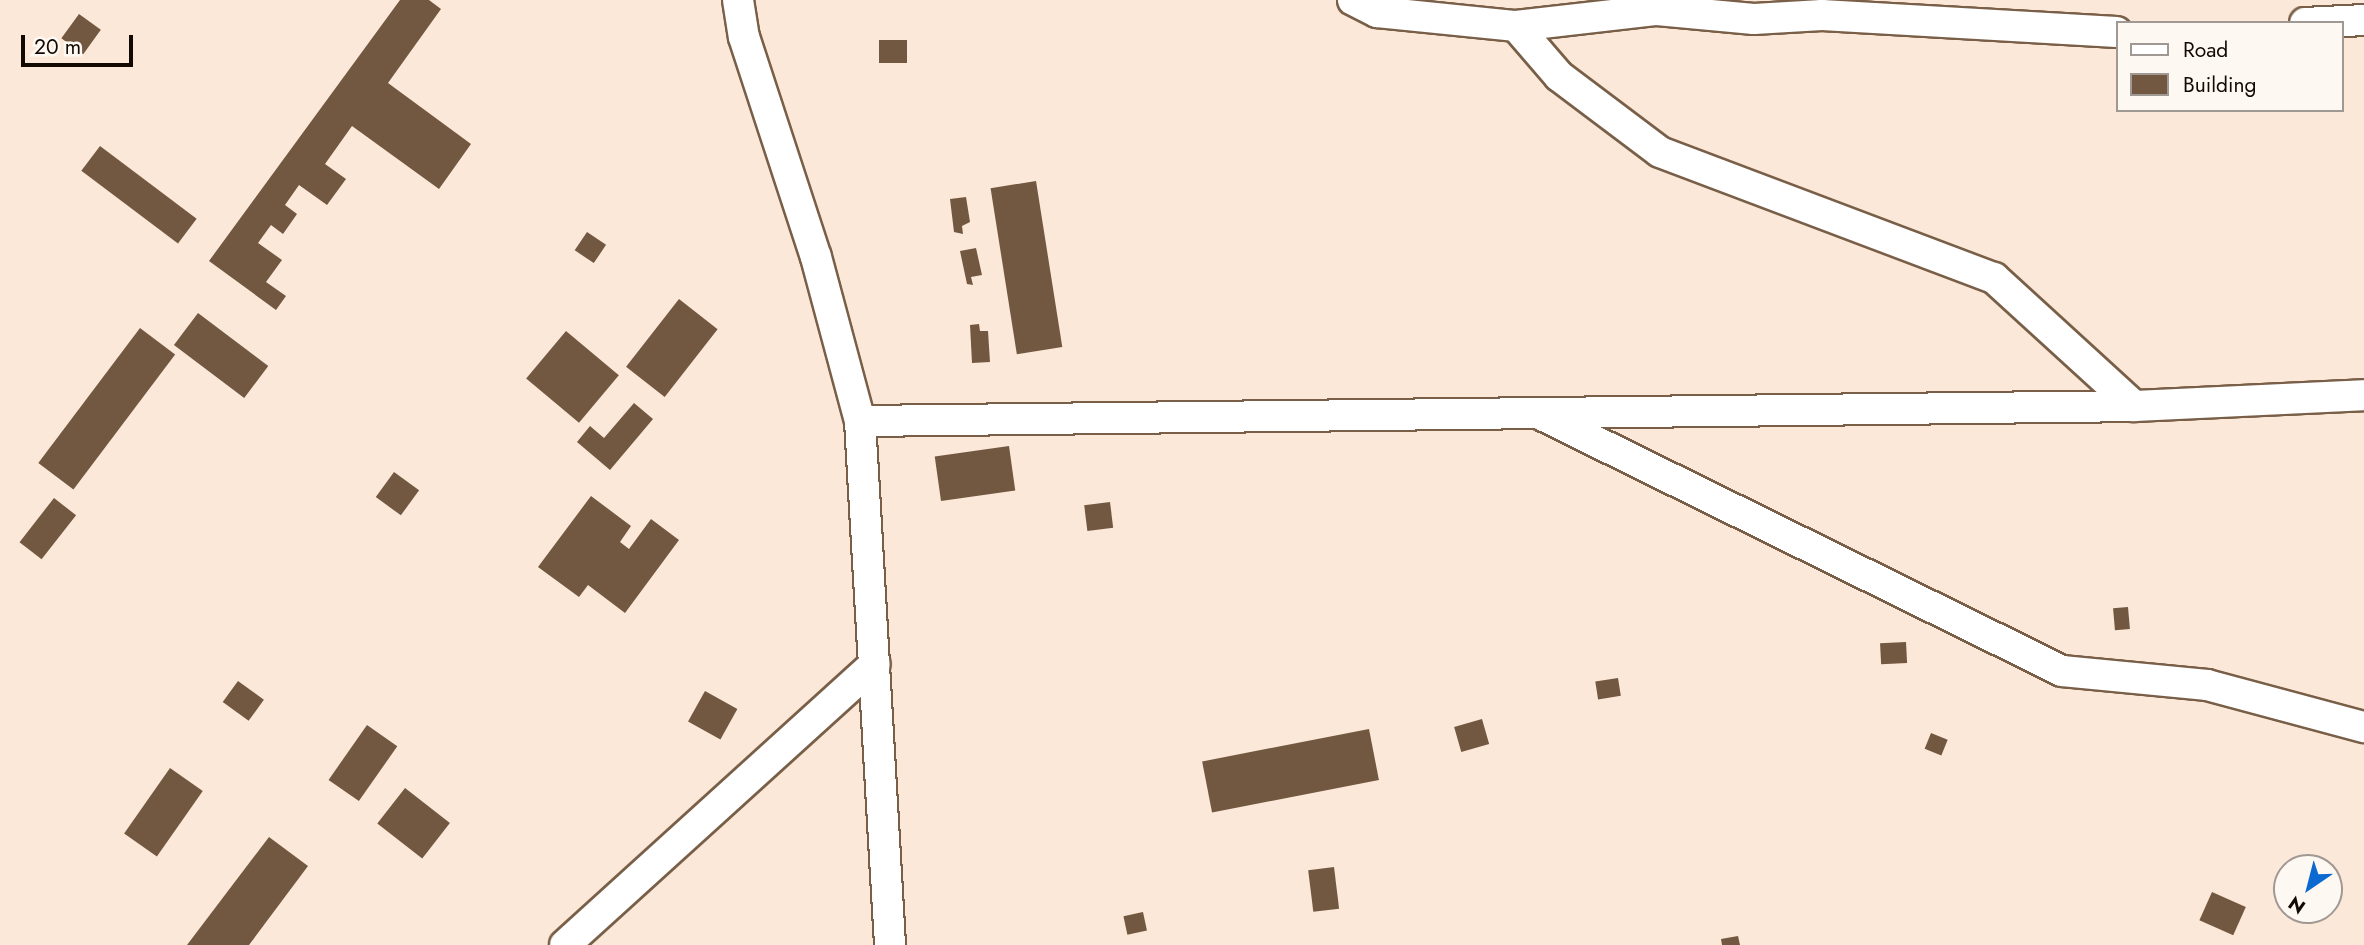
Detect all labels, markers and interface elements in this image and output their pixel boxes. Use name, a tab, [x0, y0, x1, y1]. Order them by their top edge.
scale bar	[24, 21, 136, 65]
legend	[2116, 21, 2343, 112]
text: 20 m	[34, 32, 81, 62]
text: Road	[2183, 35, 2228, 65]
text: Building	[2183, 70, 2256, 100]
north arrow	[2273, 854, 2343, 924]
text: N	[2283, 890, 2311, 920]

